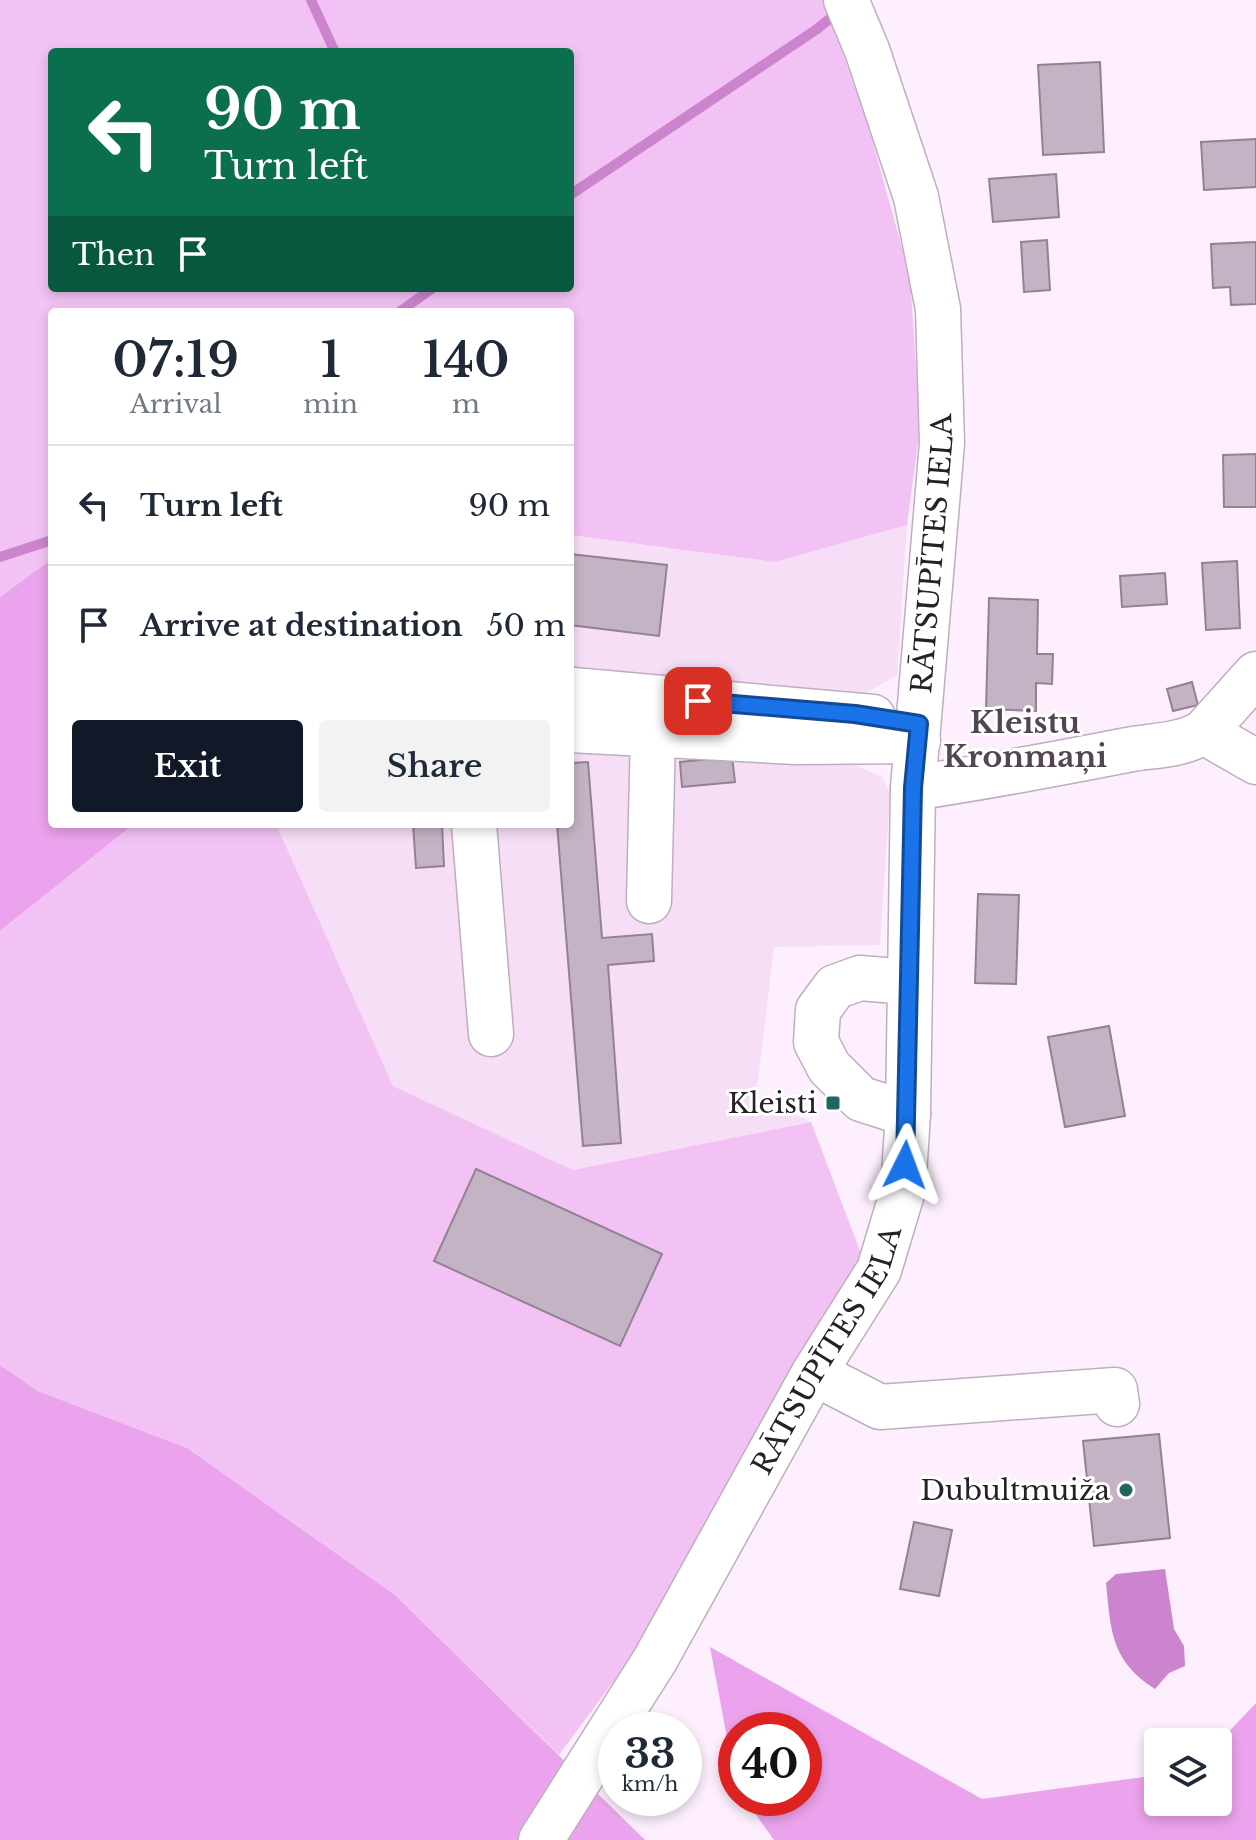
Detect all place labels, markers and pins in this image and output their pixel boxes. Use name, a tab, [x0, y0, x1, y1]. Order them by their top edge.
pin	[664, 667, 732, 735]
place label: Kleisti	[728, 1086, 817, 1121]
marker: Kleisti	[824, 1094, 842, 1112]
place label: Dubultmuiža	[920, 1473, 1110, 1508]
marker: Dubultmuiža	[1117, 1481, 1135, 1499]

